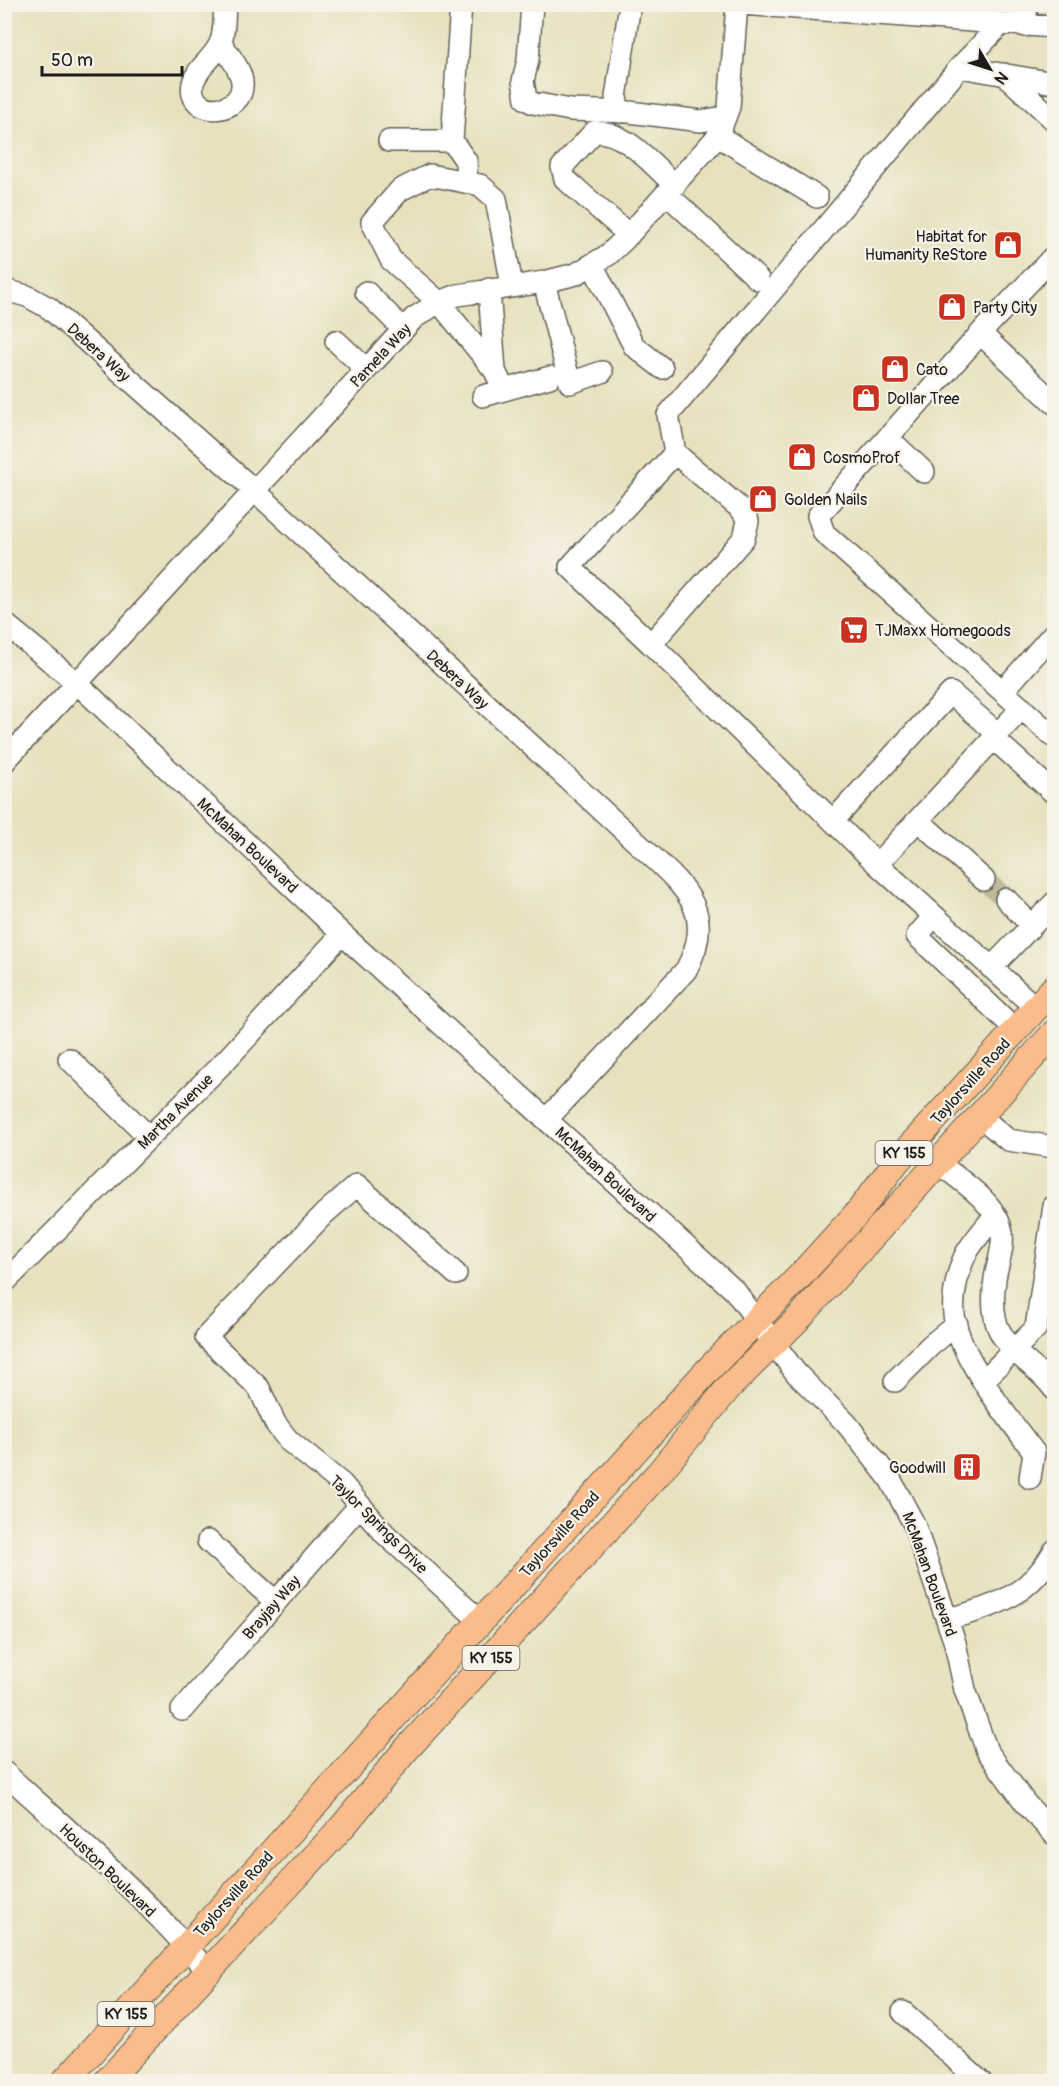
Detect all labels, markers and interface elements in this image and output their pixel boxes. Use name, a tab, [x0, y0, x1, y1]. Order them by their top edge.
scale bar	[42, 39, 182, 77]
north arrow	[960, 39, 1020, 99]
text: 50 m	[51, 49, 93, 72]
text: N	[990, 67, 1012, 88]
place label: Habitat for Humanity ReStore	[865, 227, 987, 265]
shop icon: Habitat for Humanity ReStore	[992, 229, 1024, 261]
shop icon: Party City	[936, 291, 968, 323]
place label: Party City	[973, 298, 1037, 318]
street label: Debera Way	[63, 319, 134, 386]
street label: Pamela Way	[346, 319, 416, 392]
shop icon: Cato	[879, 353, 911, 385]
place label: Cato	[916, 360, 948, 380]
shop icon: Dollar Tree	[850, 382, 882, 414]
place label: Dollar Tree	[887, 389, 960, 409]
shop icon: CosmoProf	[786, 441, 818, 473]
place label: CosmoProf	[823, 448, 901, 468]
shop icon: Golden Nails	[747, 483, 779, 515]
place label: Golden Nails	[784, 490, 867, 510]
supermarket icon: TJMaxx Homegoods	[838, 614, 870, 646]
place label: TJMaxx Homegoods	[875, 621, 1011, 641]
street label: Debera Way	[422, 646, 493, 714]
street label: McMahan Boulevard	[193, 794, 302, 898]
street label: Taylorsville Road	[927, 1034, 1015, 1129]
street label: Martha Avenue	[134, 1070, 218, 1154]
street label: McMahan Boulevard	[551, 1123, 660, 1227]
road number: KY 155	[876, 1141, 932, 1165]
building icon: Goodwill	[951, 1451, 983, 1483]
place label: Goodwill	[889, 1458, 946, 1478]
street label: Taylor Springs Drive	[325, 1471, 432, 1578]
street label: Taylorsville Road	[516, 1487, 604, 1582]
street label: McMahan Boulevard	[897, 1509, 961, 1639]
street label: Brayjay Way	[238, 1571, 305, 1644]
road number: KY 155	[462, 1646, 520, 1670]
street label: Houston Boulevard	[55, 1820, 160, 1922]
street label: Taylorsville Road	[190, 1847, 278, 1942]
road number: KY 155	[98, 2002, 154, 2026]

